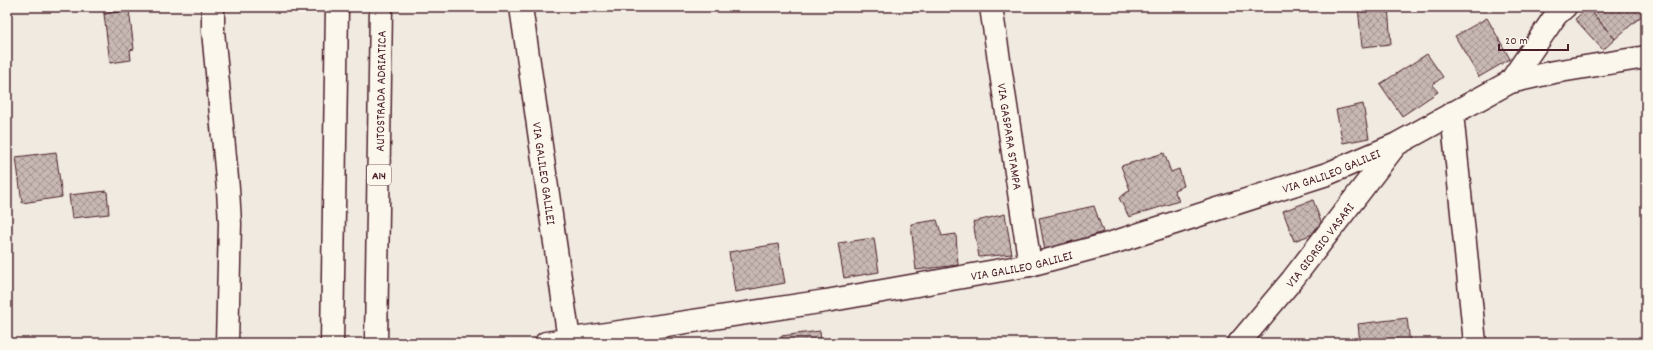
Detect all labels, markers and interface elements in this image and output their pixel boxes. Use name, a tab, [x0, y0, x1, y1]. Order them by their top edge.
scale bar	[1499, 26, 1568, 52]
street label: AUTOSTRADA ADRIATICA	[372, 30, 393, 152]
text: 20 m	[1505, 33, 1528, 50]
street label: VIA GASPARA STAMPA	[991, 82, 1026, 192]
street label: VIA GALILEO GALILEI	[526, 121, 559, 226]
street label: VIA GALILEO GALILEI	[1280, 145, 1384, 200]
road number: A14	[367, 165, 391, 185]
street label: VIA GIORGIO VASARI	[1282, 200, 1360, 293]
street label: VIA GALILEO GALILEI	[970, 247, 1075, 287]

